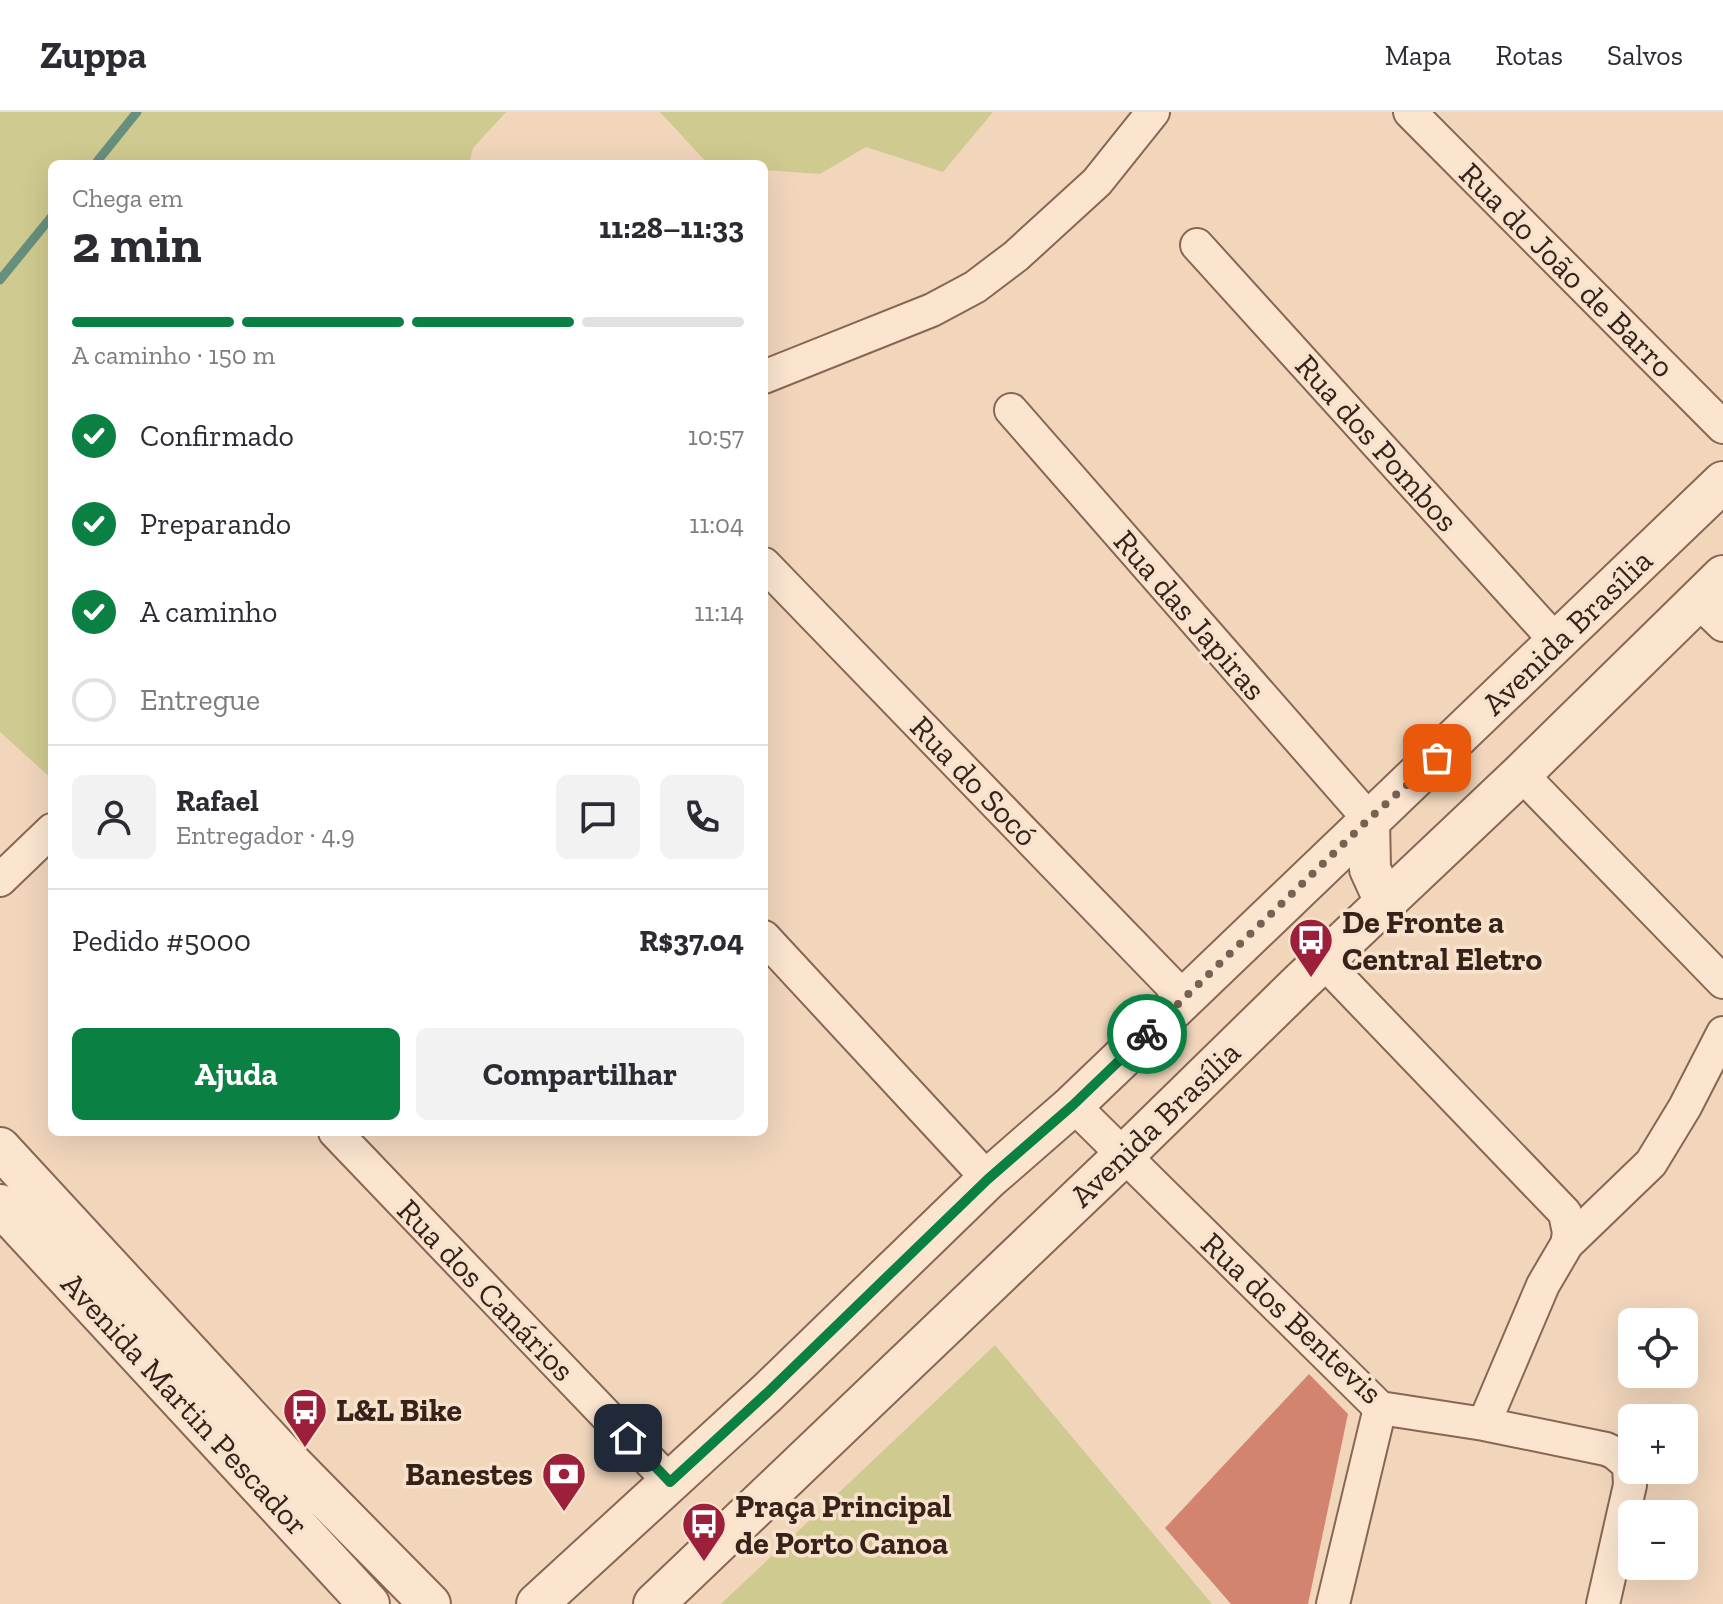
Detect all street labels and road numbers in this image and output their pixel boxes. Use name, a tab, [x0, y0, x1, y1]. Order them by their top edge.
street label: Rua do João de Barro	[1452, 155, 1682, 385]
street label: Rua dos Pombos	[1288, 347, 1466, 539]
street label: Rua das Japiras	[1106, 522, 1274, 708]
street label: Avenida Brasília	[1474, 541, 1660, 723]
street label: Rua do Socó	[903, 708, 1045, 854]
street label: Avenida Brasília	[1062, 1033, 1248, 1215]
street label: Rua dos Canários	[390, 1191, 582, 1389]
street label: Rua dos Bentevis	[1193, 1224, 1391, 1412]
street label: Avenida Martin Pescador	[53, 1265, 317, 1543]

